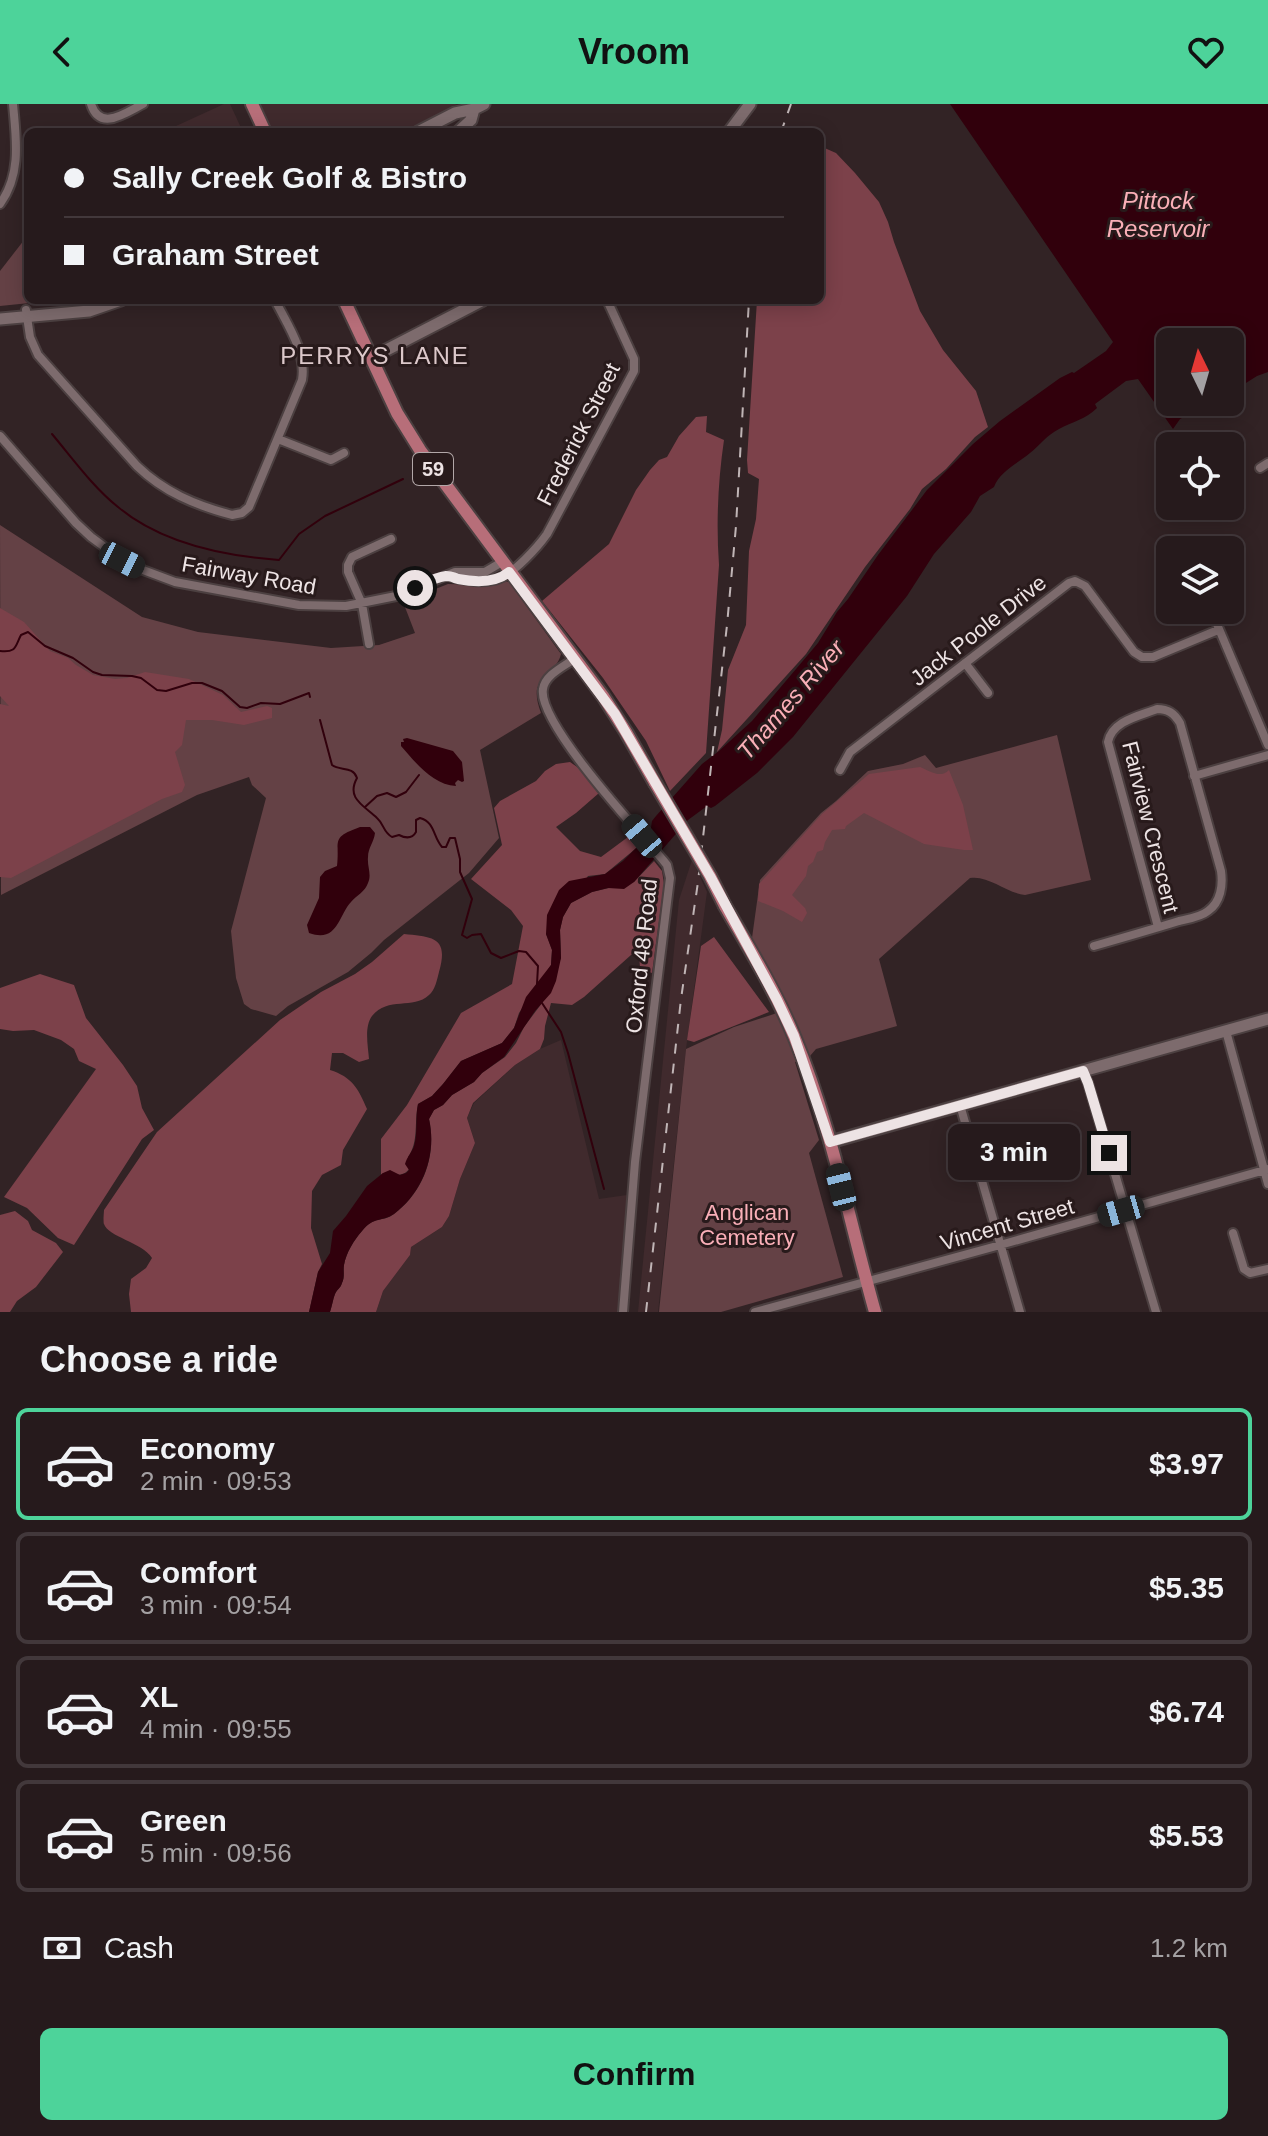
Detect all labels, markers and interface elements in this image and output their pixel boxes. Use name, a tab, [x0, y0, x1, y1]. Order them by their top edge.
icon: back	[40, 30, 84, 74]
icon: heart	[1184, 30, 1228, 74]
text: Vroom	[578, 31, 690, 72]
text: Sally Creek Golf & Bistro	[112, 161, 467, 194]
water label: Pittock Reservoir	[1107, 187, 1210, 242]
text: Graham Street	[112, 238, 319, 271]
north arrow	[1156, 328, 1244, 416]
map controls	[1156, 328, 1244, 624]
district label: PERRYS LANE	[280, 342, 470, 369]
street label: Frederick Street	[532, 359, 625, 510]
button: locate	[1156, 432, 1244, 520]
road number: 59	[413, 453, 453, 485]
button: layers	[1156, 536, 1244, 624]
car	[95, 538, 149, 582]
street label: Fairway Road	[180, 551, 318, 600]
route start	[397, 570, 433, 606]
street label: Jack Poole Drive	[906, 570, 1051, 691]
water label: Thames River	[731, 634, 850, 765]
street label: Fairview Crescent	[1117, 739, 1184, 916]
car	[617, 810, 667, 862]
street label: Oxford 48 Road	[621, 878, 662, 1035]
callout: 3 min	[949, 1125, 1081, 1181]
route end	[1091, 1135, 1127, 1171]
text: 3 min	[980, 1137, 1048, 1167]
car	[824, 1161, 858, 1213]
street label: Vincent Street	[937, 1193, 1077, 1255]
car	[1095, 1193, 1147, 1229]
park label: Anglican Cemetery	[699, 1200, 795, 1250]
text: Choose a ride	[40, 1339, 278, 1380]
icon: car	[44, 1428, 116, 1500]
text: Economy	[140, 1432, 275, 1465]
text: $3.97	[1149, 1447, 1224, 1480]
text: 2 min · 09:53	[140, 1466, 292, 1496]
icon: car	[44, 1552, 116, 1624]
text: Comfort	[140, 1556, 257, 1589]
text: $5.35	[1149, 1571, 1224, 1604]
text: 3 min · 09:54	[140, 1590, 292, 1620]
icon: car	[44, 1676, 116, 1748]
text: XL	[140, 1680, 178, 1713]
text: $6.74	[1149, 1695, 1224, 1728]
text: 4 min · 09:55	[140, 1714, 292, 1744]
icon: car	[44, 1800, 116, 1872]
text: Green	[140, 1804, 227, 1837]
text: $5.53	[1149, 1819, 1224, 1852]
text: 5 min · 09:56	[140, 1838, 292, 1868]
icon: cash	[40, 1926, 84, 1970]
text: Cash	[104, 1931, 174, 1964]
text: 1.2 km	[1150, 1933, 1228, 1963]
button: Confirm	[40, 2028, 1228, 2120]

